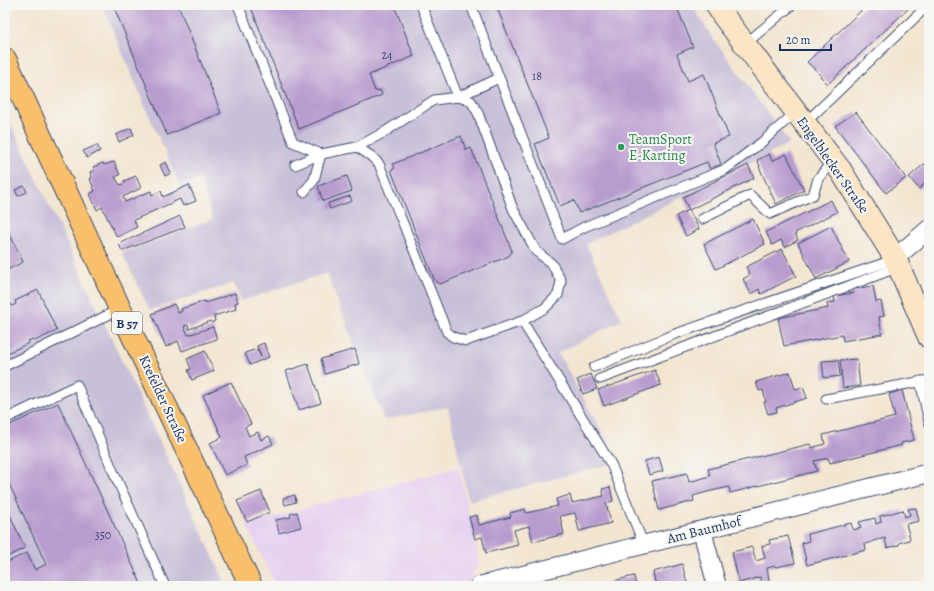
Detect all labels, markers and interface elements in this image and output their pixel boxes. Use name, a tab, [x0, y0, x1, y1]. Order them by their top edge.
scale bar	[780, 26, 831, 52]
text: 20 m	[786, 32, 810, 48]
house number: 24	[381, 47, 393, 63]
house number: 18	[532, 68, 542, 84]
street label: Engelblecker Straße	[792, 113, 874, 217]
place label: TeamSport E-Karting	[629, 130, 692, 165]
marker: TeamSport E-Karting	[616, 142, 626, 152]
road number: B 57	[112, 312, 142, 334]
street label: Krefelder Straße	[134, 352, 192, 446]
street label: Am Baumhof	[664, 511, 745, 549]
house number: 350	[95, 527, 111, 543]

